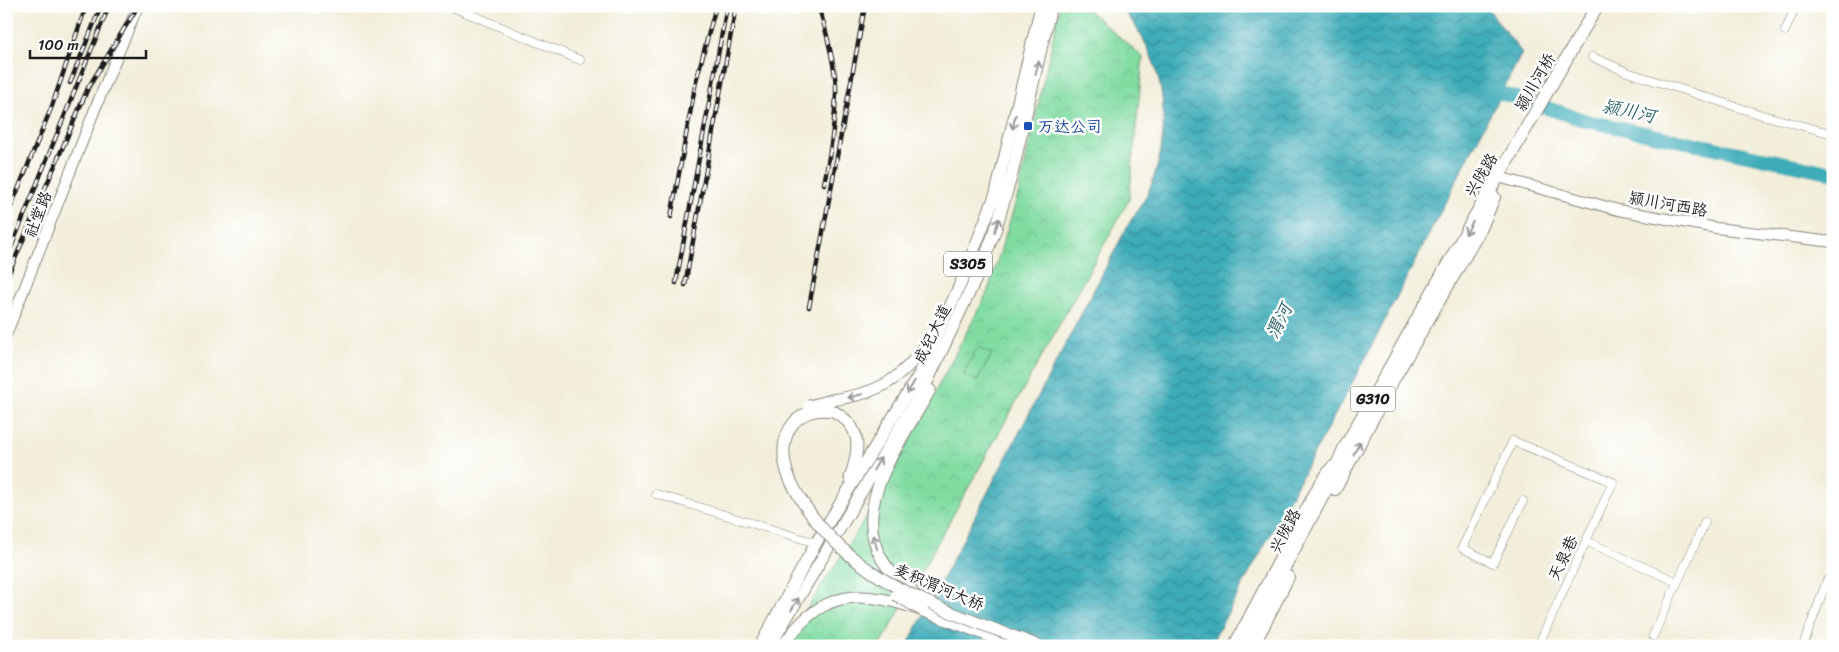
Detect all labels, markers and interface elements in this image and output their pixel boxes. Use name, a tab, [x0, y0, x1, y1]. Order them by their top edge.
scale bar	[30, 28, 146, 60]
text: 100 m	[38, 32, 79, 58]
street label: 颍川河桥	[1506, 47, 1564, 117]
one-way arrow	[1033, 60, 1042, 76]
water label: 颍川河	[1599, 90, 1662, 133]
place label: 万达公司	[1038, 112, 1102, 141]
one-way arrow	[1009, 113, 1018, 129]
marker: 万达公司	[1022, 120, 1034, 132]
street label: 兴陇路	[1456, 147, 1506, 203]
street label: 颍川河西路	[1626, 183, 1710, 225]
street label: 社堂路	[16, 186, 60, 242]
one-way arrow	[992, 217, 1002, 233]
one-way arrow	[1463, 220, 1473, 234]
road number: S305	[944, 252, 992, 276]
water label: 渭河	[1257, 295, 1303, 344]
street label: 成纪大道	[905, 299, 959, 369]
one-way arrow	[906, 379, 916, 393]
road number: G310	[1350, 386, 1396, 412]
one-way arrow	[847, 392, 863, 401]
one-way arrow	[1352, 440, 1362, 455]
one-way arrow	[873, 457, 883, 471]
street label: 兴陇路	[1261, 503, 1309, 559]
street label: 天泉巷	[1540, 530, 1586, 586]
one-way arrow	[870, 534, 880, 550]
street label: 麦积渭河大桥	[889, 555, 989, 619]
one-way arrow	[790, 597, 800, 611]

